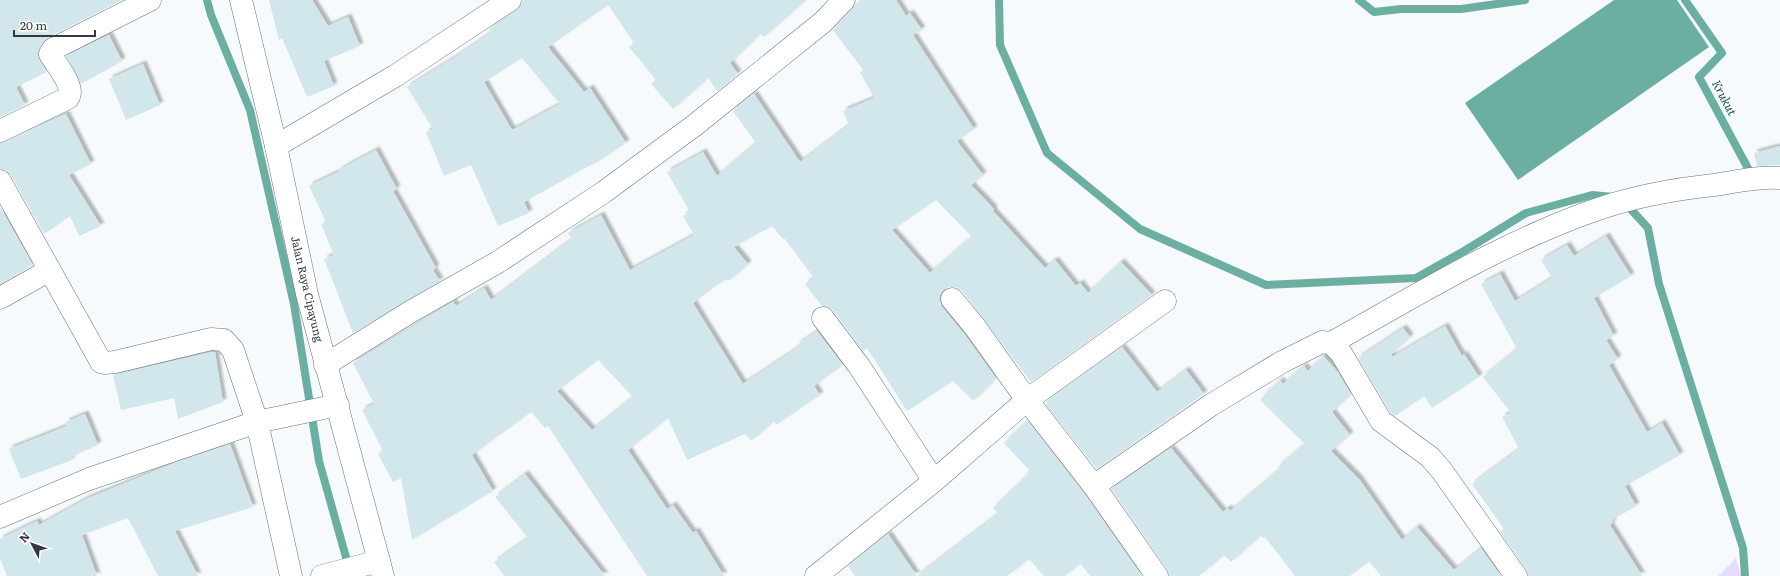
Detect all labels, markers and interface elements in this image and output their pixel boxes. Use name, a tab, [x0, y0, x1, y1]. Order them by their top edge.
scale bar	[14, 12, 95, 38]
text: 20 m	[20, 16, 47, 34]
water label: Krukut	[1708, 76, 1742, 119]
street label: Jalan Raya Cipayung	[288, 234, 328, 344]
north arrow	[12, 524, 52, 564]
text: N	[15, 528, 33, 546]

